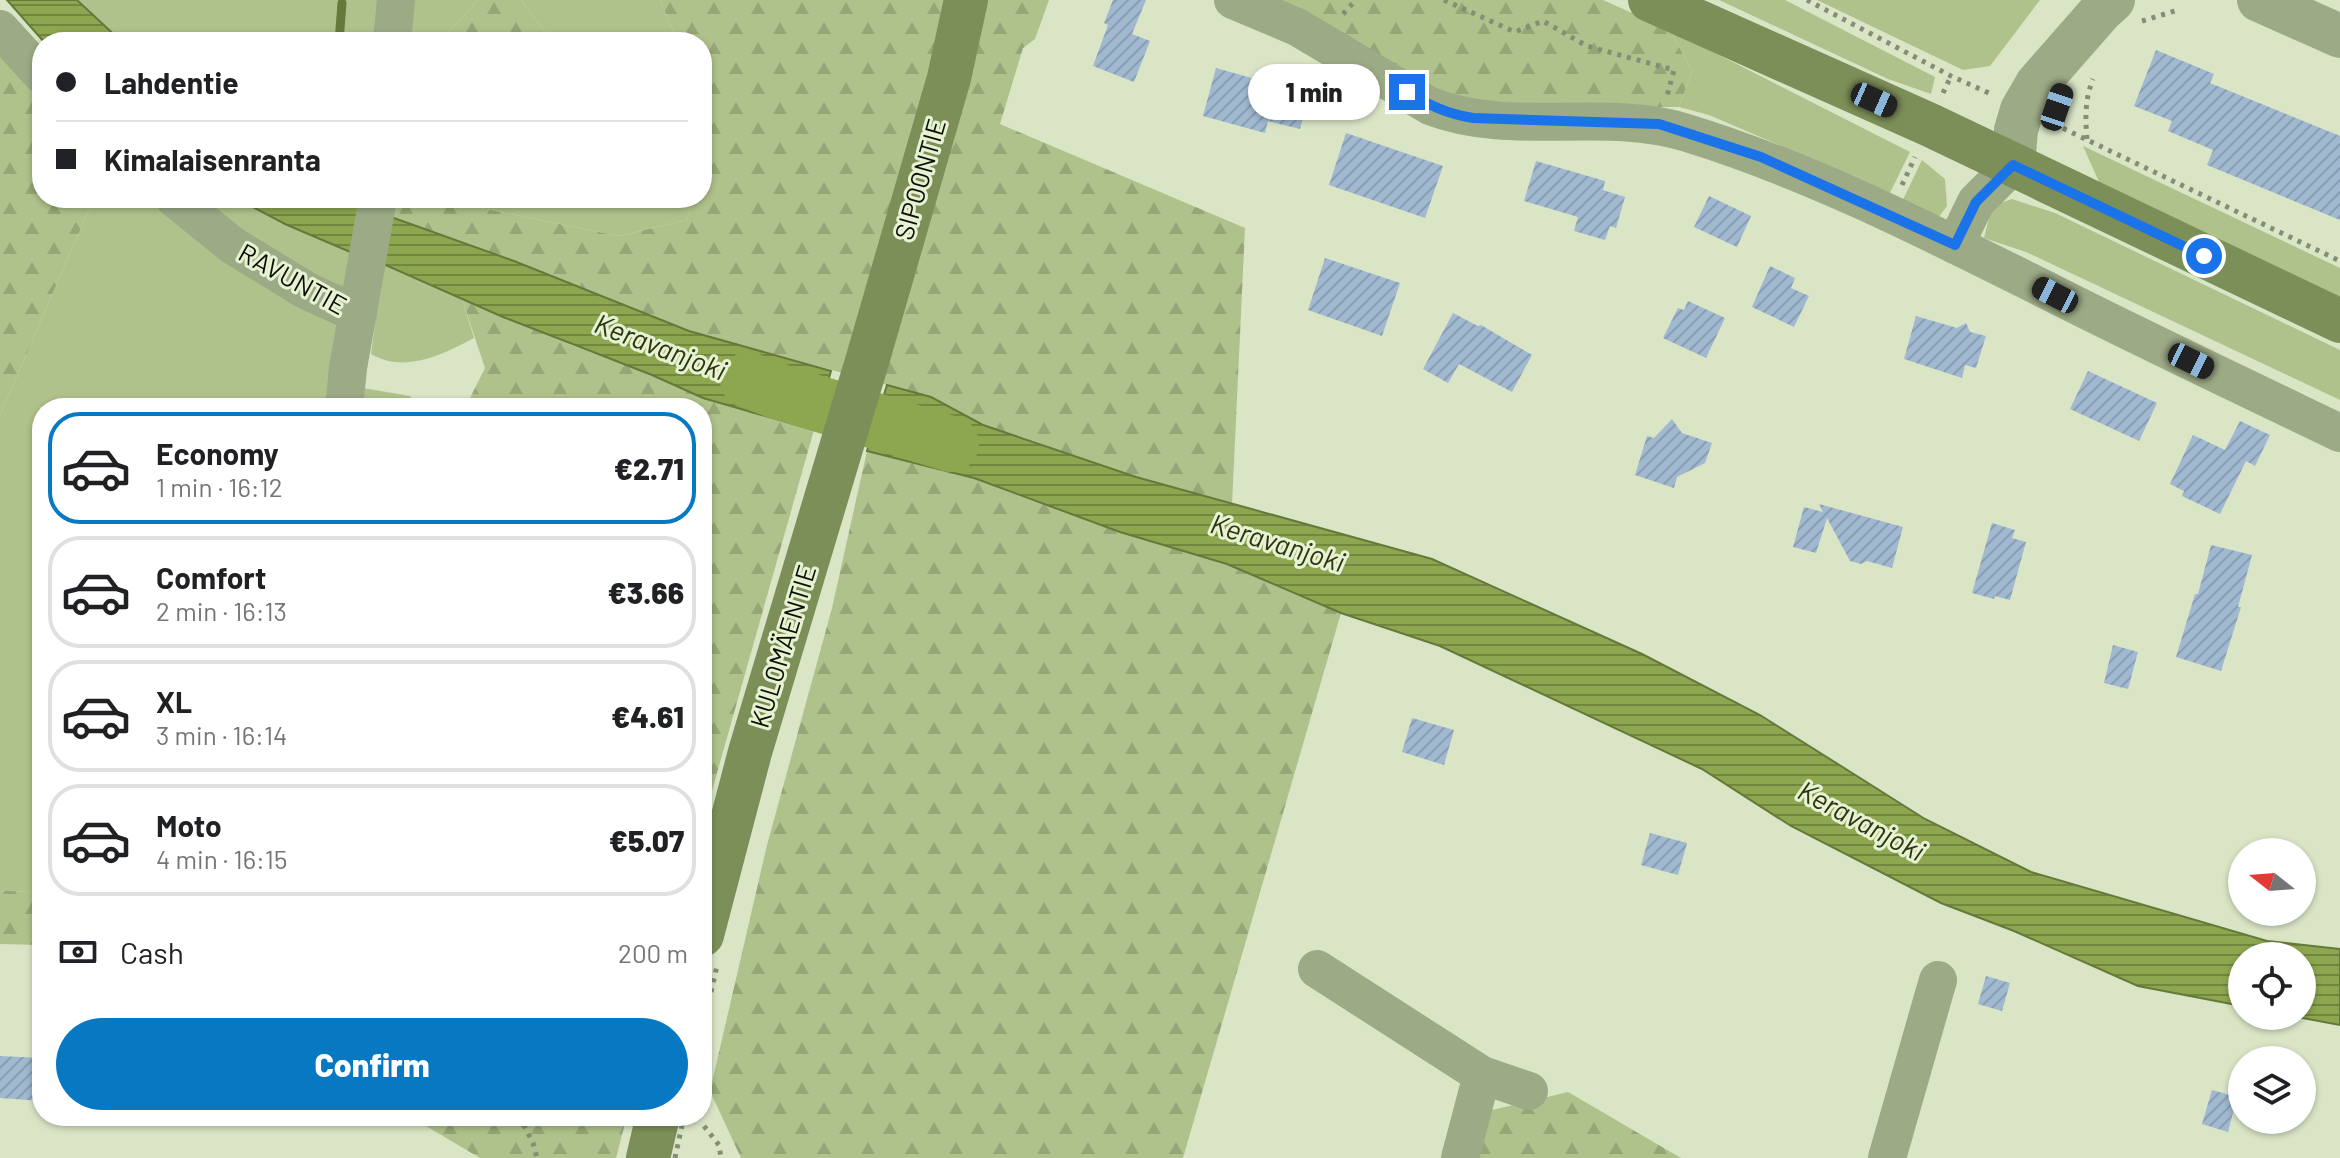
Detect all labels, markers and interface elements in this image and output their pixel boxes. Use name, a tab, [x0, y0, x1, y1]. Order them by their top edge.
text: Lahdentie	[104, 64, 239, 100]
callout: 1 min	[1247, 64, 1379, 120]
route end	[1389, 74, 1425, 110]
text: 1 min	[1285, 76, 1343, 107]
car	[1847, 79, 1901, 121]
car	[2038, 80, 2076, 134]
street label: SIPOONTIE	[887, 115, 951, 243]
text: Kimalaisenranta	[104, 141, 321, 177]
street label: RAVUNTIE	[234, 236, 352, 320]
route start	[2186, 238, 2222, 274]
car	[2028, 273, 2082, 317]
water label: Keravanjoki	[590, 305, 732, 387]
car	[2164, 340, 2218, 382]
icon: car	[60, 432, 132, 504]
text: Economy	[156, 435, 279, 471]
text: €2.71	[614, 450, 684, 486]
text: 1 min · 16:12	[156, 471, 283, 502]
water label: Keravanjoki	[1207, 505, 1349, 579]
icon: car	[60, 556, 132, 628]
text: Comfort	[156, 559, 266, 595]
street label: KULOMÄENTIE	[743, 561, 821, 731]
text: €3.66	[608, 574, 684, 610]
text: 2 min · 16:13	[156, 595, 287, 626]
icon: car	[60, 680, 132, 752]
text: XL	[156, 683, 192, 719]
text: €4.61	[611, 698, 684, 734]
text: 3 min · 16:14	[156, 719, 287, 750]
water label: Keravanjoki	[1793, 772, 1931, 868]
icon: car	[60, 804, 132, 876]
text: Moto	[156, 807, 222, 843]
text: €5.07	[609, 822, 684, 858]
north arrow	[2228, 838, 2316, 926]
map controls	[2228, 838, 2316, 1134]
text: 4 min · 16:15	[156, 843, 287, 874]
icon: cash	[56, 930, 100, 974]
text: Cash	[120, 934, 184, 970]
text: 200 m	[618, 937, 688, 968]
button: locate	[2228, 942, 2316, 1030]
button: Confirm	[56, 1018, 688, 1110]
button: layers	[2228, 1046, 2316, 1134]

